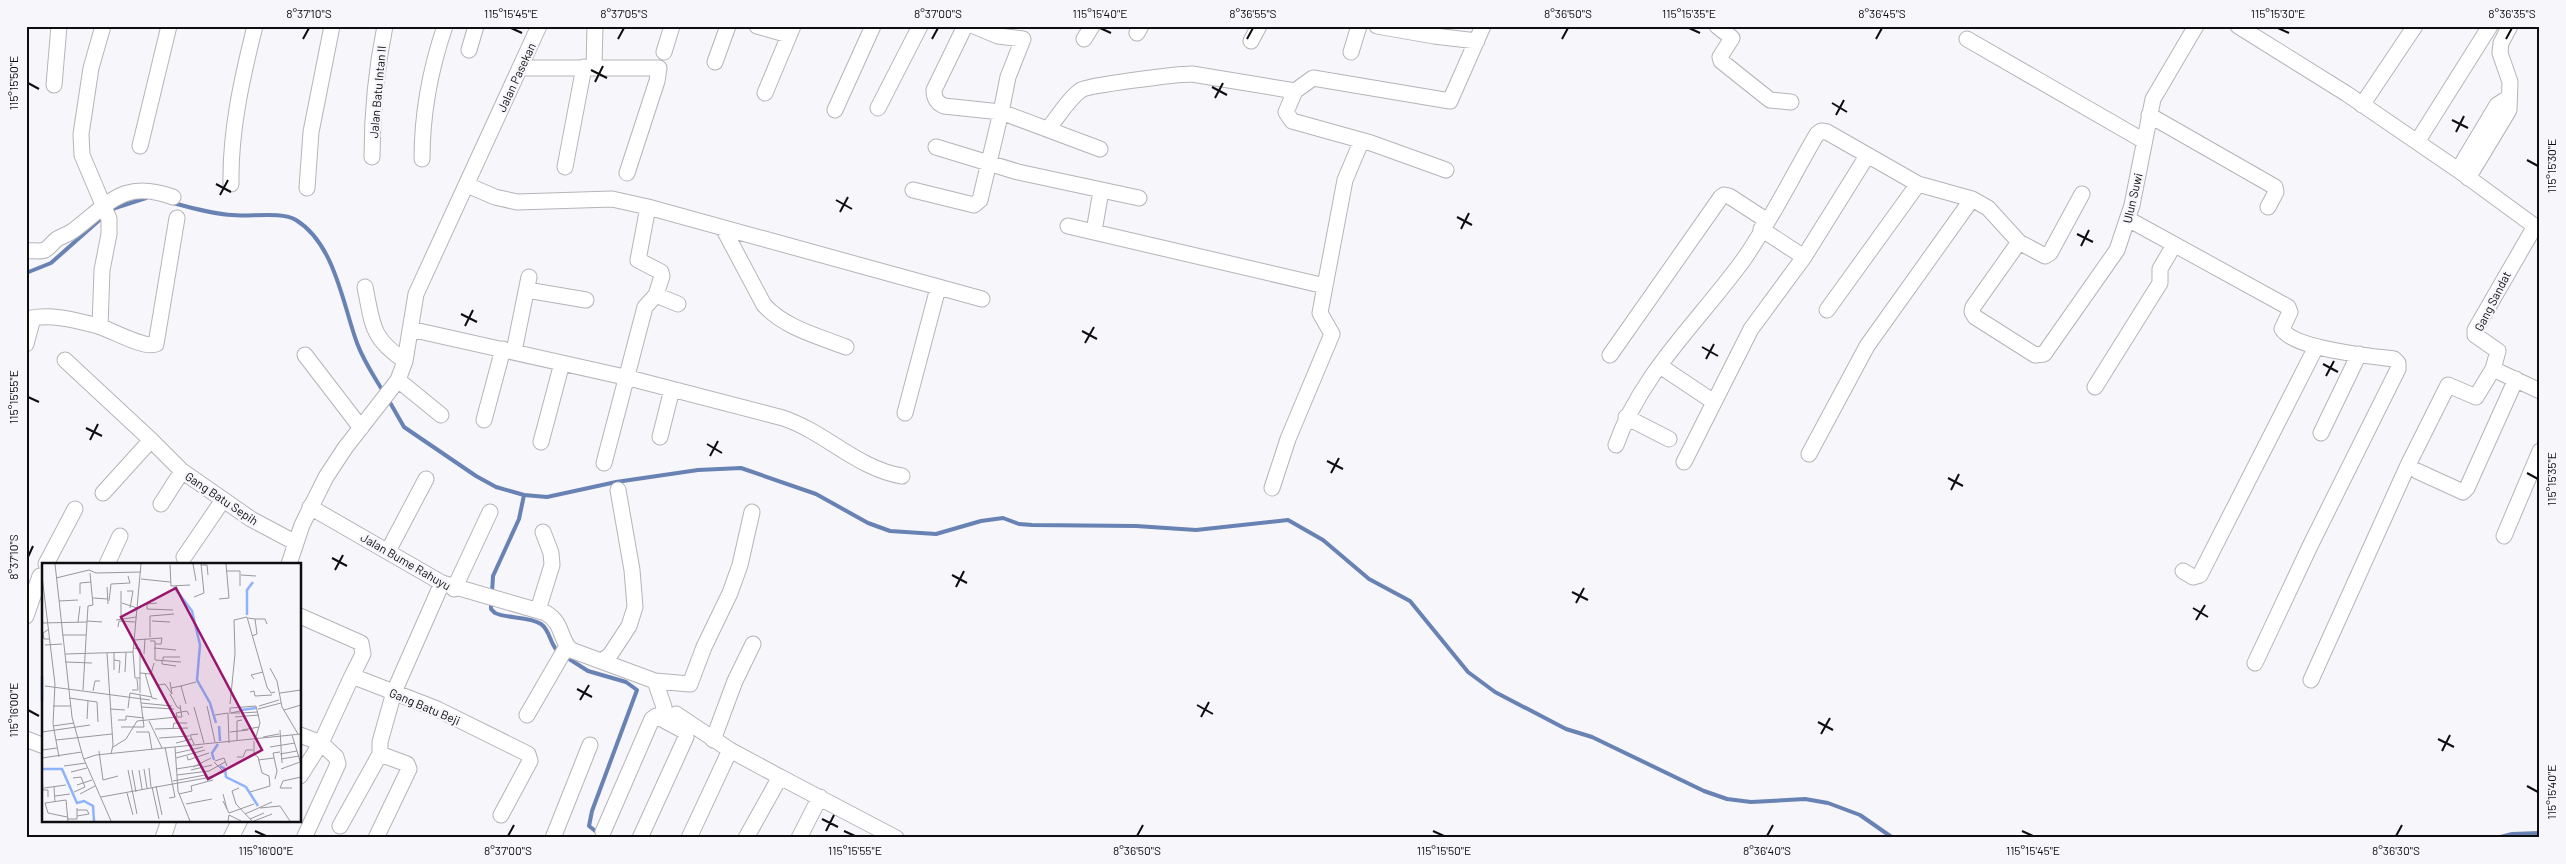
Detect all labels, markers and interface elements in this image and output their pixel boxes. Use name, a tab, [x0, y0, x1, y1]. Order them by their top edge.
text: 8°37'10"S	[286, 6, 332, 20]
text: 115°15'45"E	[484, 6, 538, 20]
text: 8°37'05"S	[600, 6, 648, 20]
text: 8°37'00"S	[914, 6, 962, 20]
text: 115°15'40"E	[1073, 6, 1127, 20]
text: 8°36'55"S	[1229, 6, 1277, 20]
text: 8°36'50"S	[1544, 6, 1592, 20]
text: 115°15'35"E	[1662, 6, 1716, 20]
text: 8°36'45"S	[1858, 6, 1906, 20]
text: 115°15'30"E	[2251, 6, 2305, 20]
text: 8°36'35"S	[2488, 6, 2536, 20]
street label: Jalan Pasekan	[494, 40, 538, 114]
street label: Jalan Batu Intan II	[366, 45, 388, 139]
text: 115°15'50"E	[6, 56, 20, 110]
text: 115°15'30"E	[2544, 139, 2558, 193]
street label: Ulun Suwi	[2119, 172, 2145, 224]
street label: Gang Sandat	[2471, 269, 2513, 333]
text: 115°15'55"E	[6, 370, 20, 424]
text: 115°15'35"E	[2544, 452, 2558, 506]
street label: Gang Batu Sepih	[183, 468, 261, 528]
street label: Jalan Bume Rahuyu	[359, 530, 453, 592]
text: 8°37'10"S	[6, 534, 20, 580]
inset map	[42, 563, 301, 822]
text: 115°16'00"E	[6, 682, 20, 738]
street label: Gang Batu Beji	[388, 685, 462, 727]
text: 115°15'40"E	[2544, 765, 2558, 819]
text: 115°16'00"E	[238, 843, 294, 857]
text: 8°37'00"S	[484, 843, 532, 857]
text: 115°15'55"E	[828, 843, 882, 857]
text: 8°36'50"S	[1113, 843, 1161, 857]
text: 115°15'50"E	[1417, 843, 1471, 857]
text: 8°36'40"S	[1743, 843, 1791, 857]
text: 115°15'45"E	[2006, 843, 2060, 857]
text: 8°36'30"S	[2372, 843, 2420, 857]

